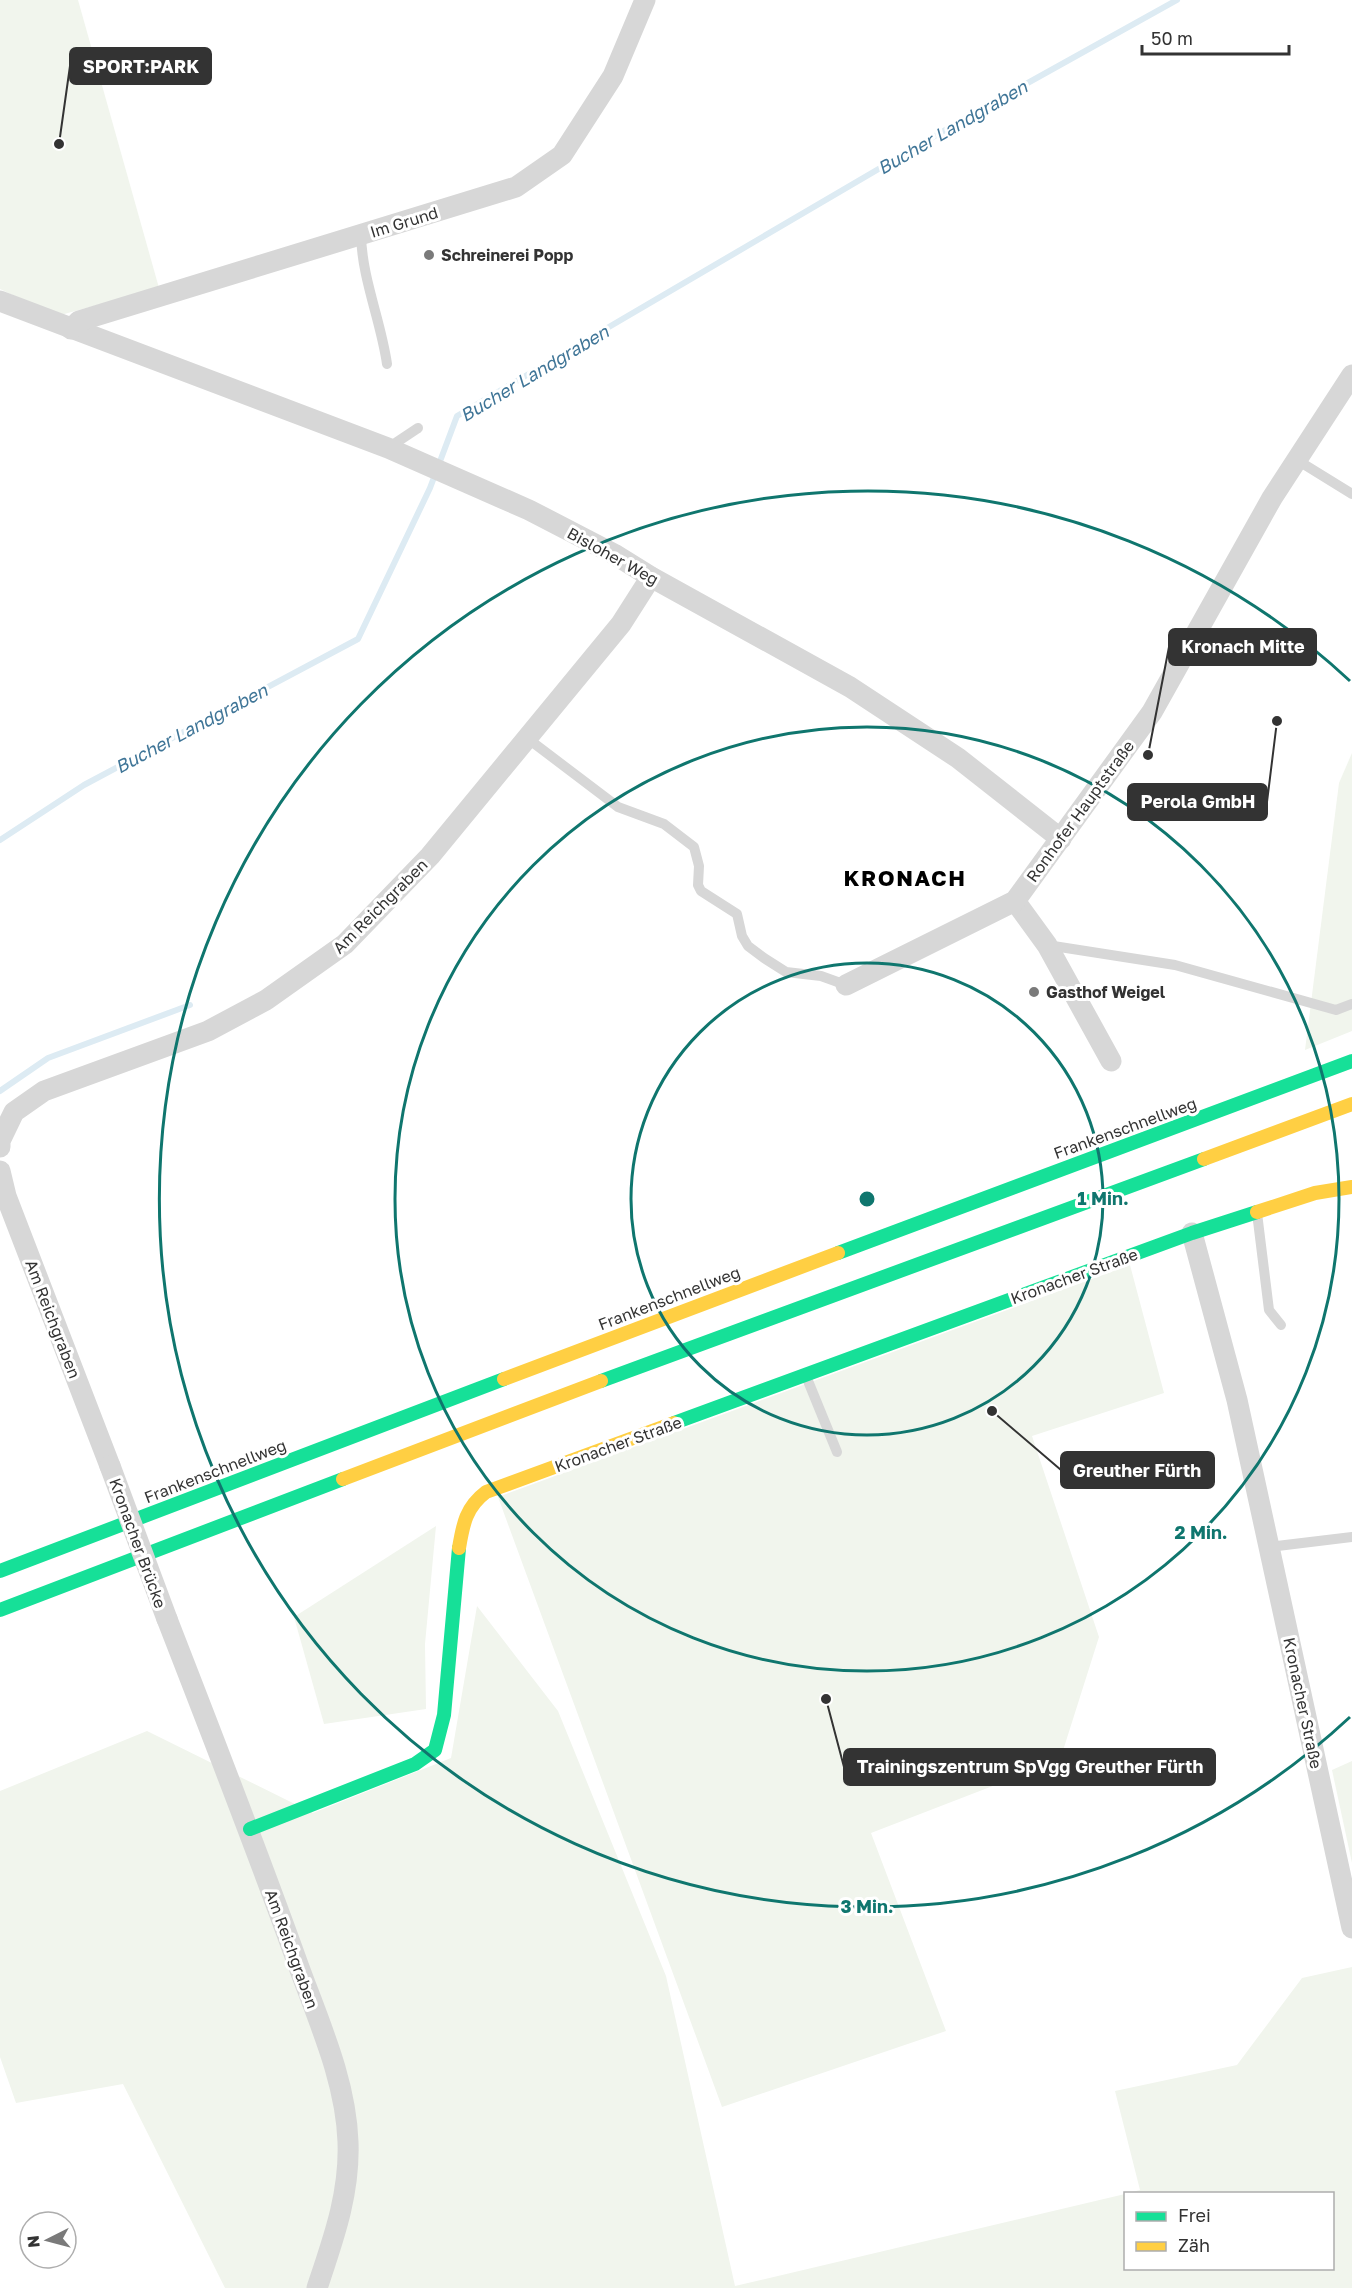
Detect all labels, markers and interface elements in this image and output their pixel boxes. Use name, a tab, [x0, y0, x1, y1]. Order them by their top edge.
scale bar	[1142, 18, 1289, 56]
text: 50 m	[1151, 27, 1193, 49]
callout: SPORT:PARK	[70, 48, 211, 84]
text: SPORT:PARK	[83, 55, 199, 77]
water label: Bucher Landgraben	[873, 75, 1032, 179]
street label: Im Grund	[368, 202, 440, 242]
place label: Schreinerei Popp	[441, 245, 573, 265]
marker: Schreinerei Popp	[422, 248, 436, 262]
water label: Bucher Landgraben	[456, 320, 613, 426]
street label: Bisloher Weg	[564, 523, 662, 589]
callout: Kronach Mitte	[1169, 629, 1316, 665]
text: Kronach Mitte	[1181, 635, 1305, 657]
water label: Bucher Landgraben	[111, 678, 272, 777]
street label: Ronhofer Hauptstraße	[1022, 736, 1138, 886]
callout: Perola GmbH	[1128, 784, 1267, 820]
text: Perola GmbH	[1141, 790, 1255, 812]
street label: Am Reichgraben	[329, 855, 431, 957]
district label: KRONACH	[844, 864, 966, 891]
place label: Gasthof Weigel	[1046, 982, 1166, 1002]
marker: Gasthof Weigel	[1027, 985, 1041, 999]
street label: Frankenschnellweg	[1051, 1093, 1199, 1163]
text: 1 Min.	[1077, 1187, 1129, 1209]
centre of rings	[857, 1189, 877, 1209]
street label: Kronacher Straße	[1008, 1244, 1140, 1308]
street label: Am Reichgraben	[21, 1257, 85, 1381]
street label: Frankenschnellweg	[595, 1262, 743, 1334]
street label: Kronacher Straße	[552, 1412, 684, 1476]
street label: Frankenschnellweg	[141, 1435, 289, 1507]
callout: Greuther Fürth	[1061, 1452, 1214, 1488]
text: Greuther Fürth	[1073, 1459, 1201, 1481]
street label: Kronacher Brücke	[105, 1475, 171, 1611]
text: 2 Min.	[1174, 1521, 1228, 1543]
street label: Kronacher Straße	[1279, 1636, 1327, 1770]
callout: Trainingszentrum SpVgg Greuther Fürth	[844, 1749, 1215, 1785]
text: Trainingszentrum SpVgg Greuther Fürth	[857, 1755, 1203, 1777]
street label: Am Reichgraben	[261, 1887, 323, 2011]
text: 3 Min.	[840, 1895, 894, 1917]
legend	[1124, 2192, 1334, 2270]
text: Frei	[1178, 2204, 1211, 2226]
north arrow	[18, 2210, 78, 2270]
text: N	[23, 2234, 44, 2249]
text: Zäh	[1178, 2234, 1210, 2256]

